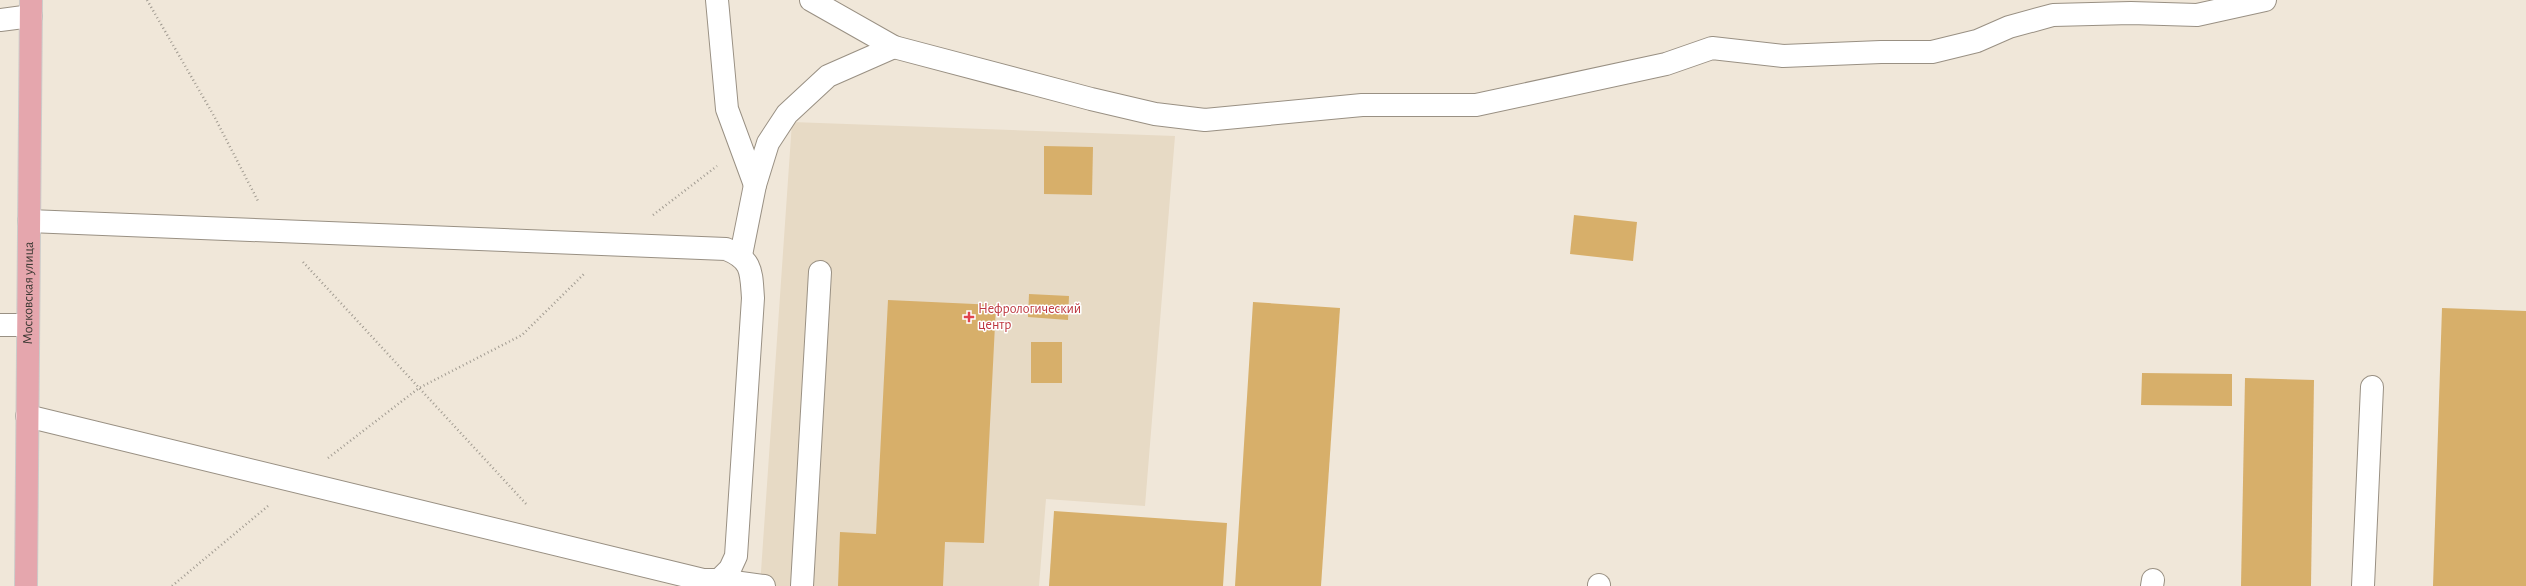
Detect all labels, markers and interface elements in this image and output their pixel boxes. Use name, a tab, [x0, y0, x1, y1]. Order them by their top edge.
street label: Московская улица	[21, 241, 36, 345]
place label: Нефрологический центр	[978, 302, 1081, 332]
marker: Нефрологический центр	[963, 311, 975, 323]

